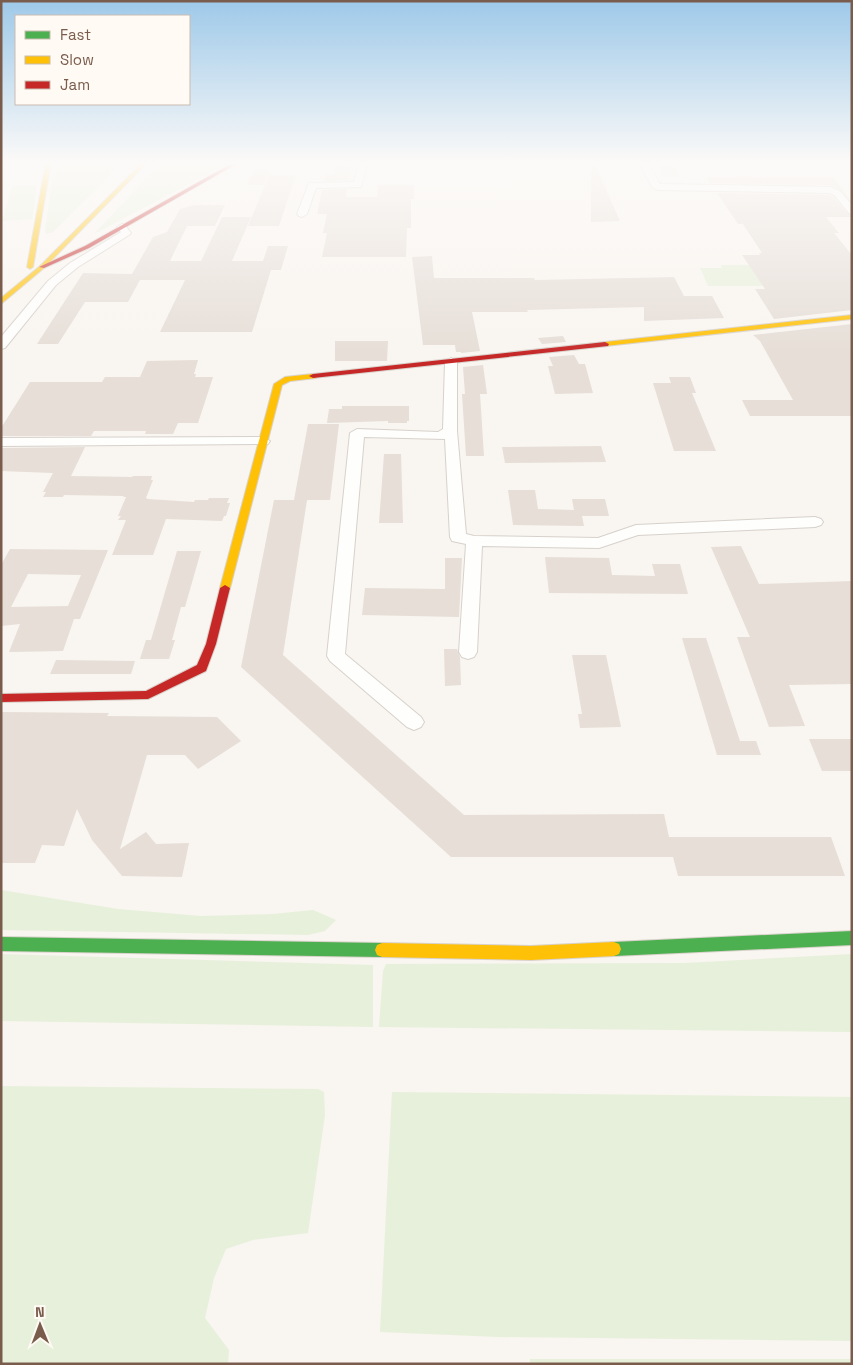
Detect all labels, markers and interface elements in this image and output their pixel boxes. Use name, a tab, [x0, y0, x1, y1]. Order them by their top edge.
legend	[15, 15, 190, 105]
text: Fast	[60, 25, 91, 44]
text: Slow	[60, 50, 94, 69]
text: Jam	[60, 75, 90, 94]
north arrow	[15, 1300, 65, 1350]
text: N	[35, 1303, 45, 1321]

